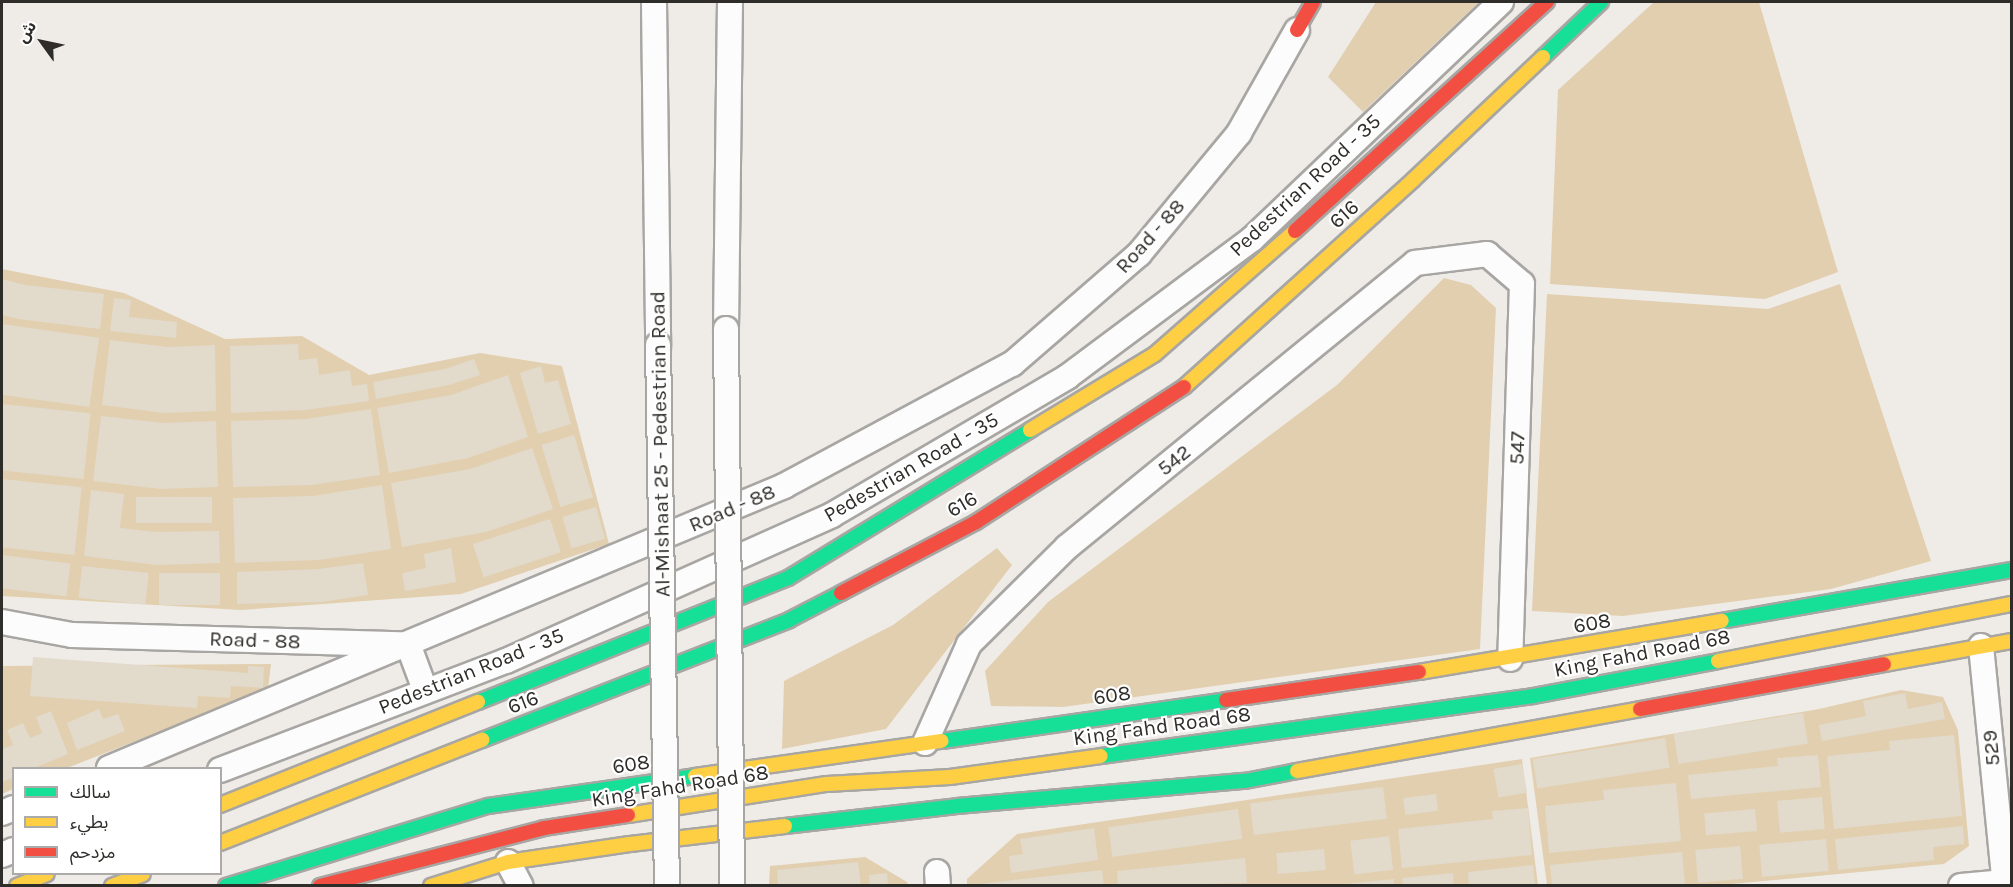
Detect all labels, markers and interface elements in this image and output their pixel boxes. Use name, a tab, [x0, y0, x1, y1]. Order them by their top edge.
north arrow	[12, 12, 72, 72]
text: ش	[13, 18, 40, 46]
street label: Pedestrian Road - 35	[1224, 108, 1386, 262]
street label: Road - 88	[1110, 194, 1190, 278]
street label: 616	[1324, 194, 1364, 234]
street label: Al-Mishaat 25 - Pedestrian Road	[645, 291, 675, 597]
street label: Pedestrian Road - 35	[819, 407, 1003, 527]
street label: 547	[1504, 431, 1530, 465]
street label: 542	[1152, 439, 1196, 481]
street label: Road - 88	[685, 479, 779, 537]
street label: 616	[942, 485, 982, 523]
street label: 608	[1571, 607, 1613, 639]
street label: Pedestrian Road - 35	[375, 622, 567, 720]
street label: King Fahd Road 68	[1552, 624, 1732, 682]
street label: Road - 88	[209, 626, 301, 654]
street label: 608	[1092, 680, 1132, 710]
street label: 616	[504, 685, 542, 719]
street label: King Fahd Road 68	[1072, 701, 1252, 751]
street label: 529	[1977, 729, 2005, 767]
street label: 608	[611, 749, 651, 779]
street label: King Fahd Road 68	[590, 760, 770, 812]
legend	[12, 767, 222, 875]
text: سالك	[70, 781, 111, 803]
text: بطيء	[70, 811, 108, 833]
text: مزدحم	[70, 841, 115, 863]

